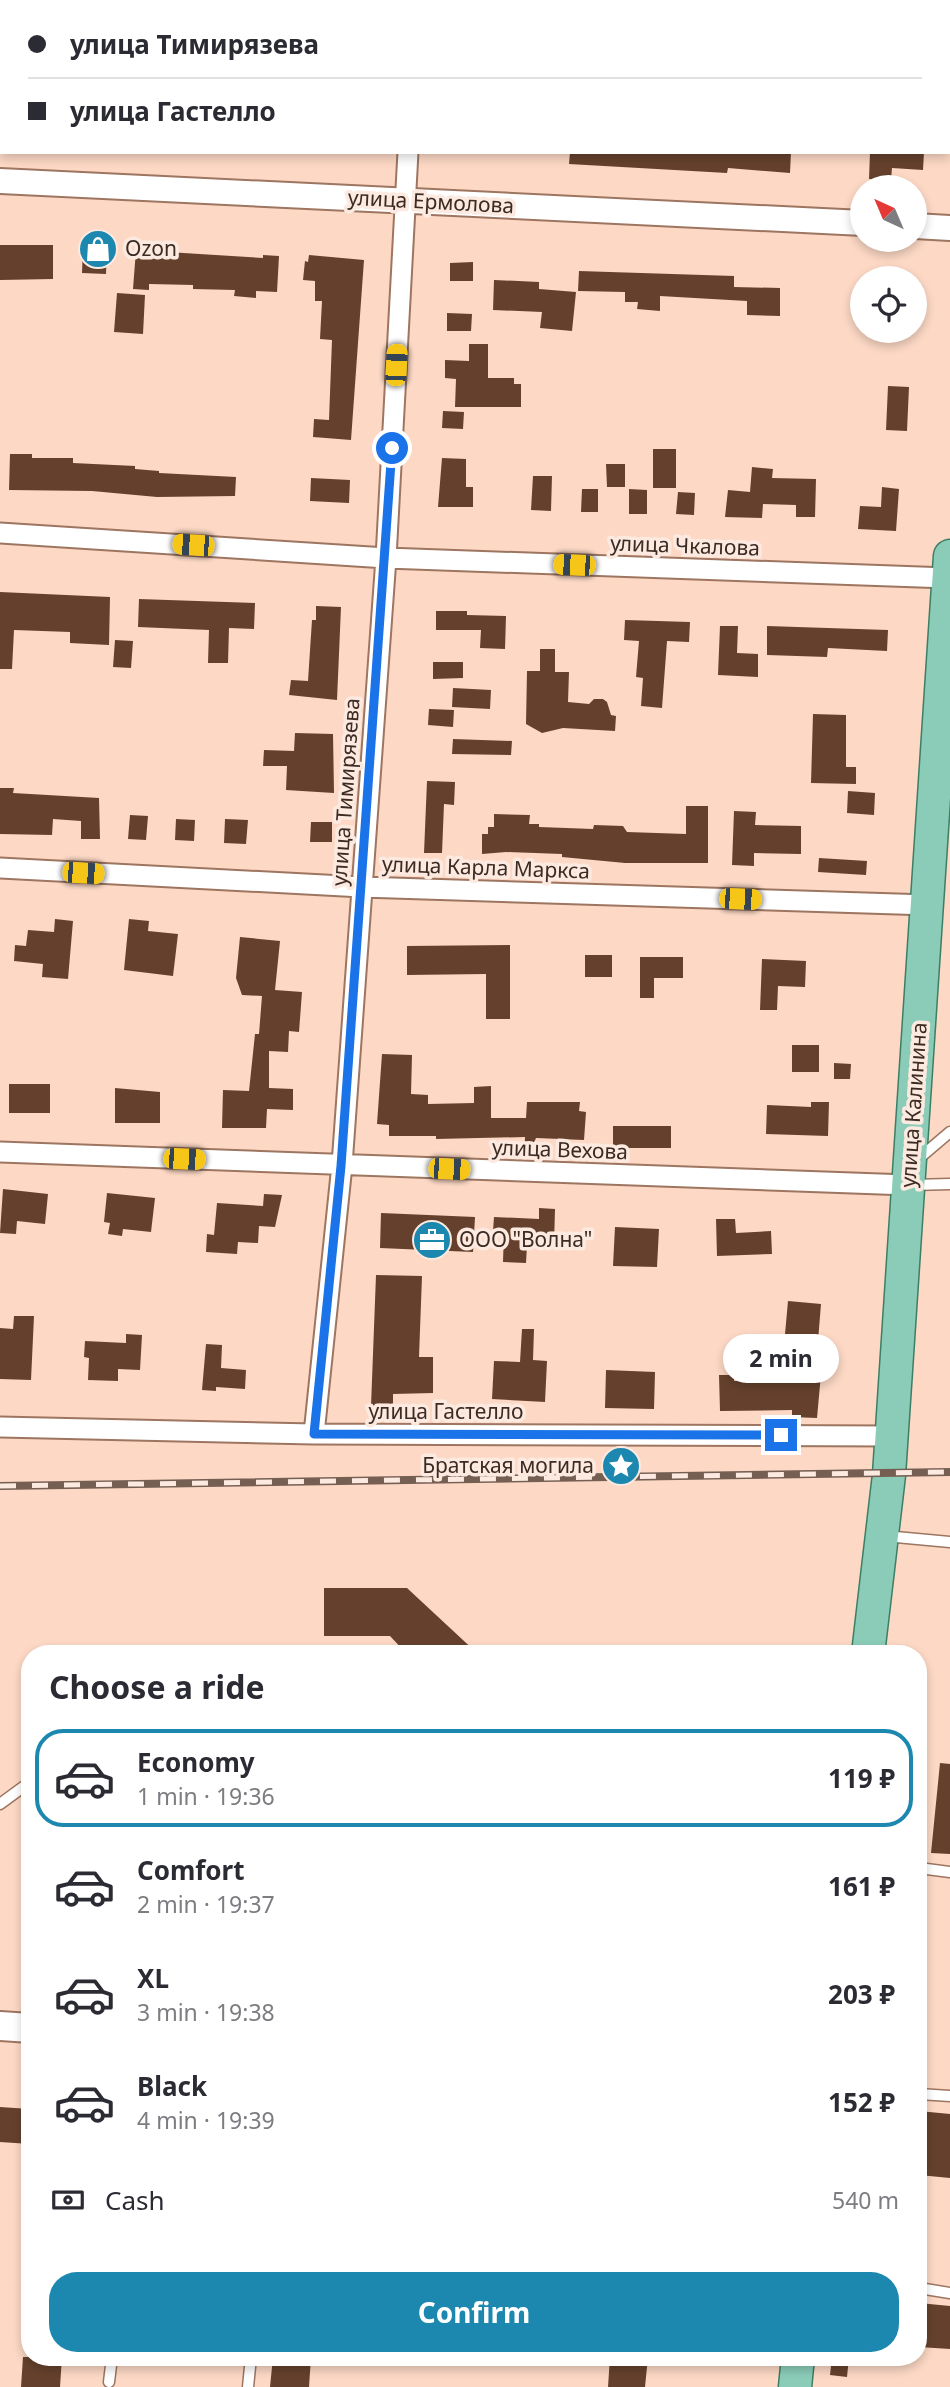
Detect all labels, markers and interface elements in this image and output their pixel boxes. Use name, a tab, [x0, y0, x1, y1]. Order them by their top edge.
text: улица Тимирязева	[70, 26, 319, 62]
text: улица Гастелло	[70, 93, 276, 129]
north arrow	[850, 175, 928, 252]
map controls	[850, 175, 927, 343]
street label: улица Ермолова	[347, 183, 515, 219]
shop icon: Ozon	[77, 228, 119, 270]
place label: Ozon	[125, 234, 177, 262]
button: locate	[850, 266, 927, 343]
car	[385, 343, 408, 387]
route start	[376, 432, 408, 464]
street label: улица Чкалова	[610, 528, 760, 562]
car	[172, 533, 215, 557]
car	[553, 554, 596, 576]
street label: улица Тимирязева	[324, 697, 366, 887]
street label: улица Карла Маркса	[382, 849, 590, 885]
car	[62, 861, 105, 885]
car	[719, 888, 762, 910]
street label: улица Калинина	[893, 1021, 933, 1188]
street label: улица Вехова	[492, 1133, 629, 1165]
car	[163, 1148, 206, 1170]
car	[428, 1158, 471, 1180]
office icon: ООО "Волна"	[411, 1219, 453, 1261]
place label: ООО "Волна"	[459, 1225, 592, 1253]
callout: 2 min	[723, 1334, 839, 1382]
text: 2 min	[749, 1342, 813, 1374]
street label: улица Гастелло	[368, 1397, 524, 1425]
route end	[765, 1419, 797, 1451]
place icon: Братская могила	[600, 1445, 642, 1487]
place label: Братская могила	[422, 1451, 594, 1479]
text: Choose a ride	[49, 1665, 265, 1708]
text: Economy	[137, 1744, 255, 1780]
icon: car	[53, 1747, 116, 1810]
text: 119 ₽	[828, 1760, 895, 1796]
text: 1 min · 19:36	[137, 1780, 275, 1812]
text: Comfort	[137, 1852, 245, 1888]
icon: car	[53, 1855, 116, 1918]
text: 161 ₽	[828, 1868, 895, 1904]
text: 2 min · 19:37	[137, 1888, 275, 1920]
text: XL	[137, 1960, 169, 1996]
icon: car	[53, 1963, 116, 2026]
text: 203 ₽	[828, 1976, 895, 2012]
text: 3 min · 19:38	[137, 1996, 275, 2028]
text: Black	[137, 2068, 207, 2104]
icon: car	[53, 2071, 116, 2134]
text: 152 ₽	[828, 2084, 895, 2120]
text: 4 min · 19:39	[137, 2104, 275, 2136]
icon: cash	[49, 2181, 87, 2219]
text: Cash	[105, 2182, 165, 2218]
text: 540 m	[832, 2184, 899, 2216]
button: Confirm	[49, 2272, 899, 2352]

